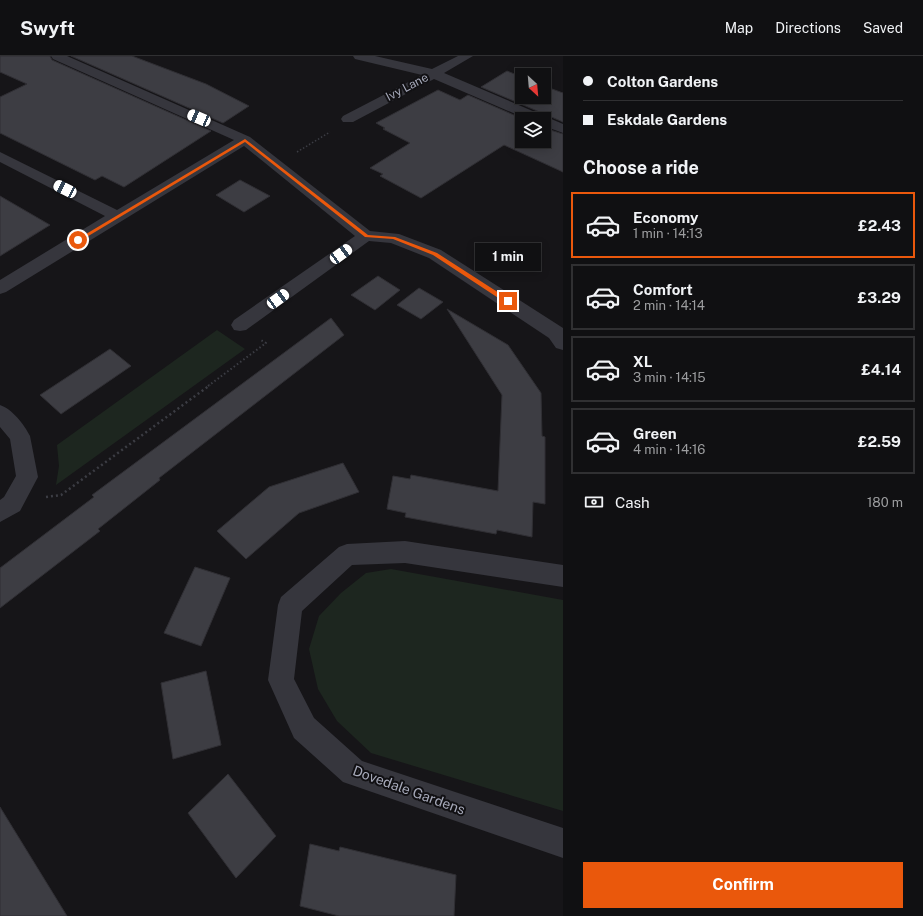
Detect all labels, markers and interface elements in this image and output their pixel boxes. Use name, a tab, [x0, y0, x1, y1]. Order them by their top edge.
text: Swyft	[20, 17, 75, 39]
text: Map	[725, 20, 753, 36]
text: Directions	[775, 20, 841, 36]
text: Saved	[863, 20, 903, 36]
north arrow	[515, 68, 551, 104]
map controls	[515, 68, 551, 148]
street label: Ivy Lane	[383, 70, 431, 104]
text: Colton Gardens	[607, 73, 718, 90]
car	[186, 108, 212, 128]
text: Eskdale Gardens	[607, 111, 727, 128]
button: layers	[515, 112, 551, 148]
text: Choose a ride	[583, 157, 699, 178]
car	[52, 178, 78, 200]
icon: car	[585, 207, 621, 243]
text: Economy	[633, 209, 698, 226]
text: £2.43	[858, 217, 901, 234]
text: 1 min · 14:13	[633, 226, 703, 241]
route start	[69, 231, 87, 249]
car	[328, 242, 354, 266]
callout: 1 min	[475, 243, 541, 271]
text: 1 min	[492, 249, 524, 264]
icon: car	[585, 279, 621, 315]
text: Comfort	[633, 281, 693, 298]
car	[265, 287, 291, 311]
text: £3.29	[858, 289, 901, 306]
route end	[499, 292, 517, 310]
text: 2 min · 14:14	[633, 298, 705, 313]
icon: car	[585, 351, 621, 387]
text: XL	[633, 353, 652, 370]
text: £4.14	[861, 361, 901, 378]
text: 3 min · 14:15	[633, 370, 706, 385]
icon: car	[585, 423, 621, 459]
text: Green	[633, 425, 677, 442]
text: £2.59	[858, 433, 901, 450]
text: 4 min · 14:16	[633, 442, 705, 457]
icon: cash	[583, 491, 605, 513]
text: Cash	[615, 494, 650, 511]
text: 180 m	[867, 495, 903, 510]
street label: Dovedale Gardens	[351, 762, 467, 818]
button: Confirm	[583, 862, 903, 908]

